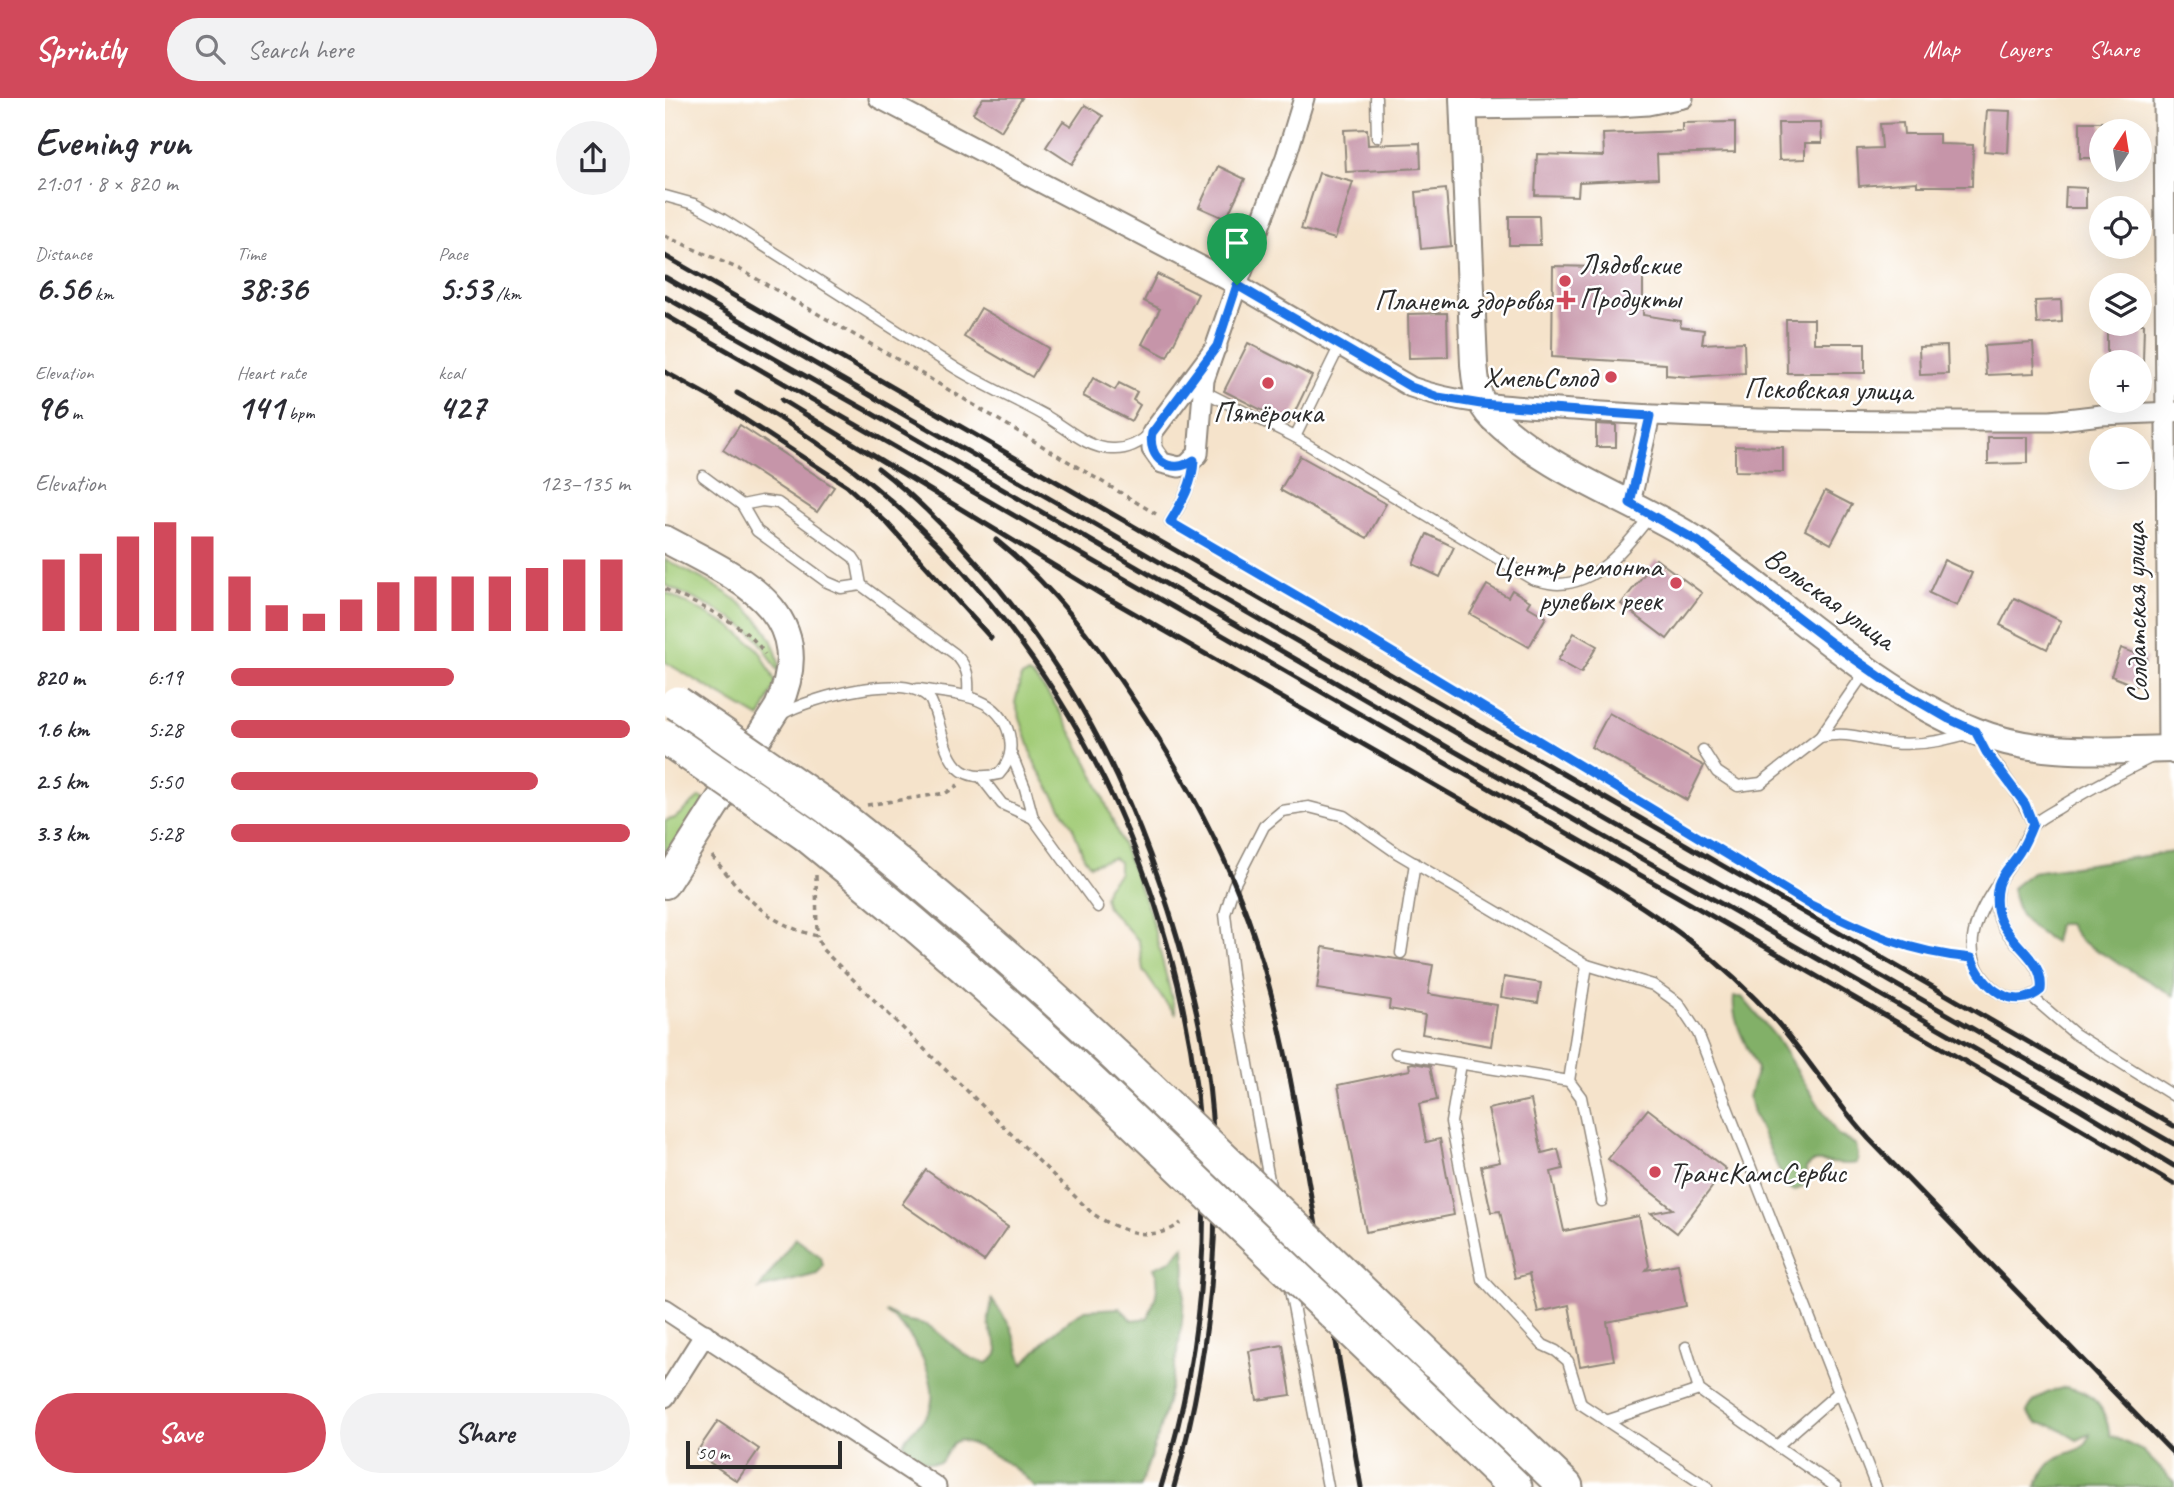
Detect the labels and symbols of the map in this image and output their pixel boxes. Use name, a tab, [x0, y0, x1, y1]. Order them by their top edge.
north arrow	[2089, 119, 2153, 182]
pin	[1207, 213, 1267, 285]
place label: Лядовские Продукты	[1579, 245, 1683, 317]
marker: Лядовские Продукты	[1557, 273, 1573, 289]
place label: Планета здоровья	[1374, 281, 1555, 319]
marker: Планета здоровья	[1558, 292, 1574, 308]
place label: ХмельСолод	[1483, 358, 1599, 396]
marker: ХмельСолод	[1603, 369, 1619, 385]
street label: Псковская улица	[1744, 369, 1915, 410]
marker: Пятёрочка	[1260, 375, 1276, 391]
place label: Пятёрочка	[1213, 393, 1325, 431]
street label: Солдатская улица	[2115, 520, 2157, 704]
street label: Вольская улица	[1757, 538, 1905, 660]
place label: Центр ремонта рулевых реек	[1493, 547, 1664, 619]
marker: Центр ремонта рулевых реек	[1668, 575, 1684, 591]
place label: ТрансКамсСервис	[1669, 1153, 1848, 1191]
marker: ТрансКамсСервис	[1647, 1164, 1663, 1180]
scale bar	[686, 1438, 842, 1470]

